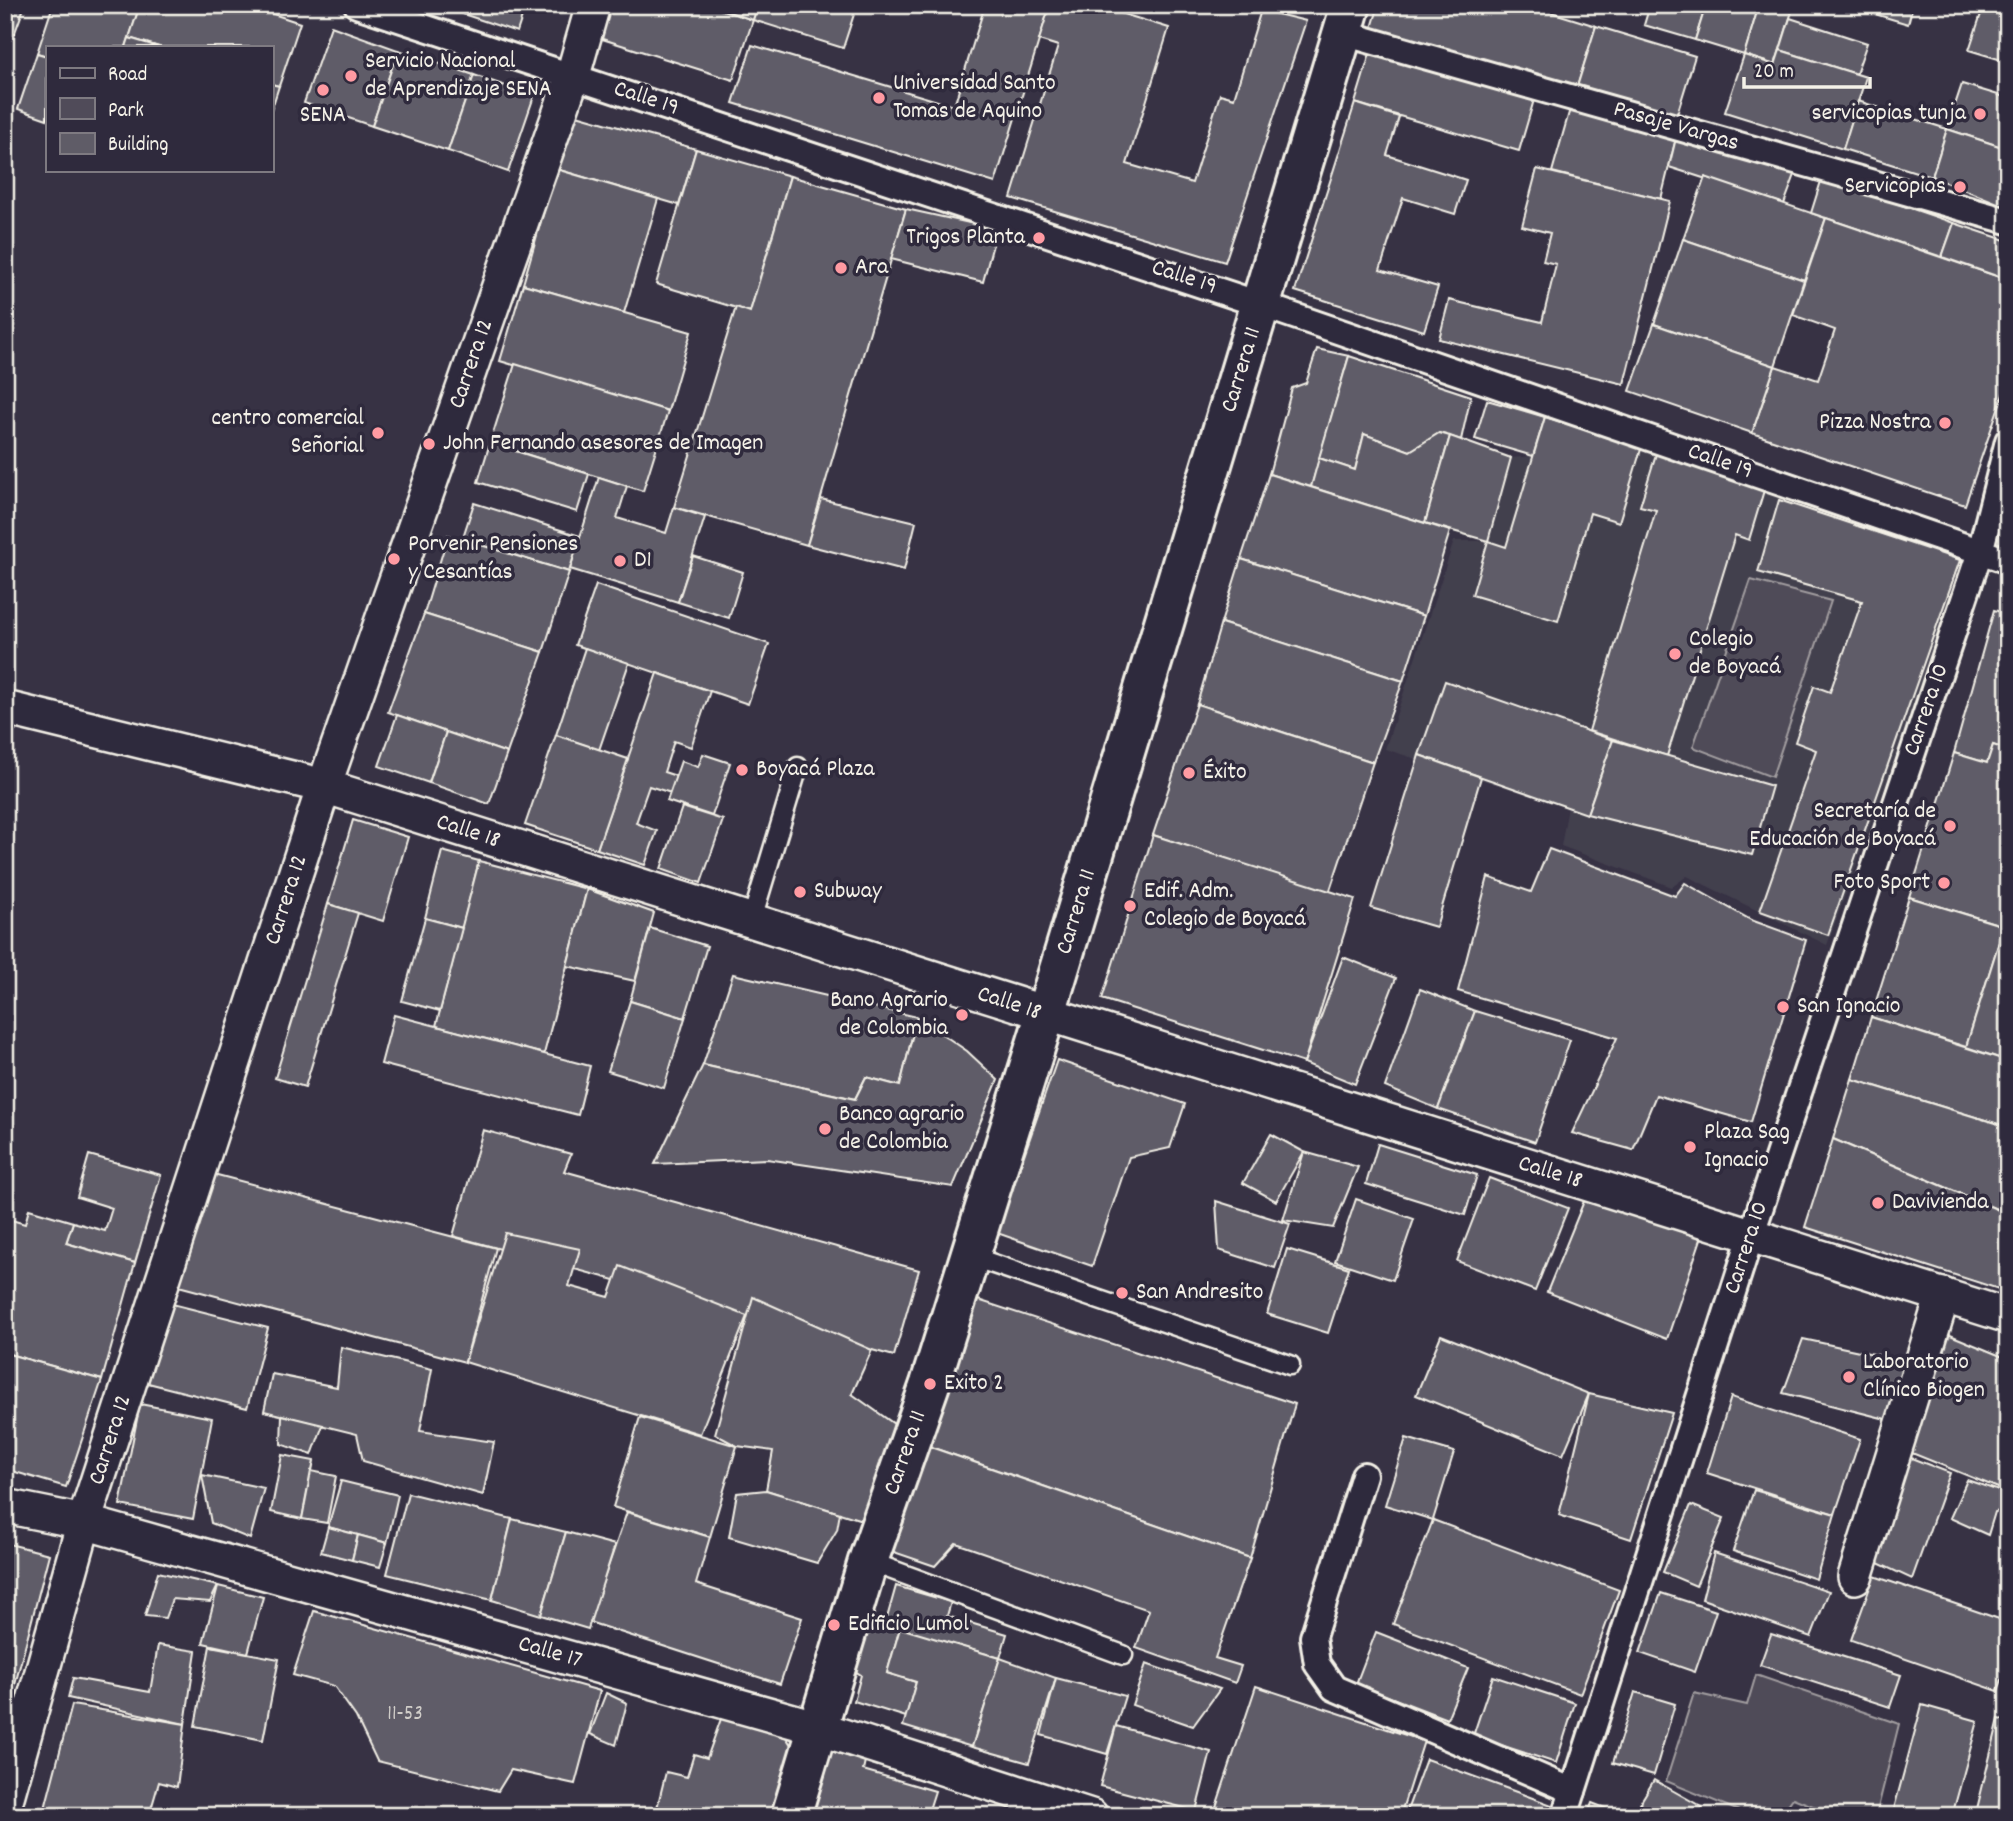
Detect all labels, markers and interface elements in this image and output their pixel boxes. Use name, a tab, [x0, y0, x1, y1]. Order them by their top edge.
place label: Servicio Nacional de Aprendizaje SENA	[365, 45, 552, 107]
legend	[46, 46, 273, 172]
scale bar	[1744, 46, 1870, 90]
text: 20 m	[1754, 58, 1794, 88]
text: Road	[108, 61, 147, 91]
place label: Universidad Santo Tomas de Aquino	[893, 67, 1056, 129]
marker: Servicio Nacional de Aprendizaje SENA	[343, 68, 359, 84]
street label: Calle 19	[609, 73, 683, 125]
marker: SENA	[315, 82, 331, 98]
marker: Universidad Santo Tomas de Aquino	[871, 90, 887, 106]
street label: Pasaje Vargas	[1609, 93, 1743, 161]
text: Park	[108, 97, 144, 127]
place label: servicopias tunja	[1812, 97, 1967, 131]
place label: SENA	[300, 99, 346, 133]
marker: servicopias tunja	[1972, 106, 1988, 122]
text: Building	[108, 131, 168, 161]
place label: Servicopias	[1844, 170, 1946, 204]
marker: Servicopias	[1952, 179, 1968, 195]
place label: Trigos Planta	[906, 221, 1026, 255]
marker: Trigos Planta	[1031, 230, 1047, 246]
place label: Ara	[855, 251, 889, 285]
street label: Calle 19	[1147, 252, 1221, 304]
marker: Ara	[833, 260, 849, 276]
street label: Carrera 12	[441, 315, 503, 413]
street label: Carrera 11	[1213, 323, 1271, 417]
place label: centro comercial Señorial	[211, 402, 364, 464]
place label: Pizza Nostra	[1819, 406, 1932, 440]
marker: Pizza Nostra	[1937, 415, 1953, 431]
marker: centro comercial Señorial	[370, 425, 386, 441]
place label: John Fernando asesores de Imagen	[443, 427, 763, 461]
street label: Calle 19	[1683, 435, 1757, 489]
marker: John Fernando asesores de Imagen	[421, 436, 437, 452]
place label: Porvenir Pensiones y Cesantías	[408, 528, 578, 590]
place label: D1	[634, 544, 652, 578]
marker: Porvenir Pensiones y Cesantías	[386, 551, 402, 567]
marker: D1	[612, 553, 628, 569]
place label: Colegio de Boyacá	[1689, 623, 1781, 685]
marker: Colegio de Boyacá	[1667, 646, 1683, 662]
street label: Carrera 10	[1895, 659, 1959, 761]
place label: Boyacá Plaza	[756, 753, 875, 787]
place label: Éxito	[1203, 756, 1247, 790]
marker: Boyacá Plaza	[734, 762, 750, 778]
marker: Éxito	[1181, 765, 1197, 781]
place label: Secretaría de Educación de Boyacá	[1749, 795, 1936, 857]
street label: Calle 18	[432, 806, 504, 858]
marker: Secretaría de Educación de Boyacá	[1942, 818, 1958, 834]
street label: Carrera 12	[256, 851, 318, 949]
street label: Carrera 11	[1048, 865, 1106, 959]
place label: Foto Sport	[1833, 866, 1930, 900]
place label: Subway	[814, 875, 883, 909]
place label: Edif. Adm. Colegio de Boyacá	[1144, 875, 1306, 937]
marker: Foto Sport	[1936, 875, 1952, 891]
marker: Subway	[792, 884, 808, 900]
marker: Edif. Adm. Colegio de Boyacá	[1122, 898, 1138, 914]
street label: Calle 18	[973, 978, 1045, 1030]
place label: Bano Agrario de Colombia	[830, 984, 949, 1046]
place label: San Ignacio	[1797, 990, 1900, 1024]
marker: San Ignacio	[1775, 999, 1791, 1015]
marker: Bano Agrario de Colombia	[954, 1007, 970, 1023]
place label: Banco agrario de Colombia	[839, 1098, 964, 1160]
place label: Plaza Sag Ignacio	[1704, 1116, 1790, 1178]
marker: Banco agrario de Colombia	[817, 1121, 833, 1137]
marker: Plaza Sag Ignacio	[1682, 1139, 1698, 1155]
street label: Calle 18	[1514, 1147, 1586, 1199]
place label: Davivienda	[1892, 1186, 1989, 1220]
marker: Davivienda	[1870, 1195, 1886, 1211]
street label: Carrera 10	[1716, 1197, 1778, 1299]
place label: San Andresito	[1136, 1276, 1263, 1310]
marker: San Andresito	[1114, 1285, 1130, 1301]
place label: Laboratorio Clínico Biogen	[1863, 1346, 1985, 1408]
place label: Exito 2	[944, 1367, 1004, 1401]
marker: Laboratorio Clínico Biogen	[1841, 1369, 1857, 1385]
marker: Exito 2	[922, 1376, 938, 1392]
street label: Carrera 12	[80, 1391, 142, 1489]
street label: Carrera 11	[876, 1406, 936, 1500]
place label: Edificio Lumol	[848, 1608, 969, 1642]
marker: Edificio Lumol	[826, 1617, 842, 1633]
street label: Calle 17	[514, 1628, 586, 1678]
house number: 11-53	[387, 1700, 423, 1730]

